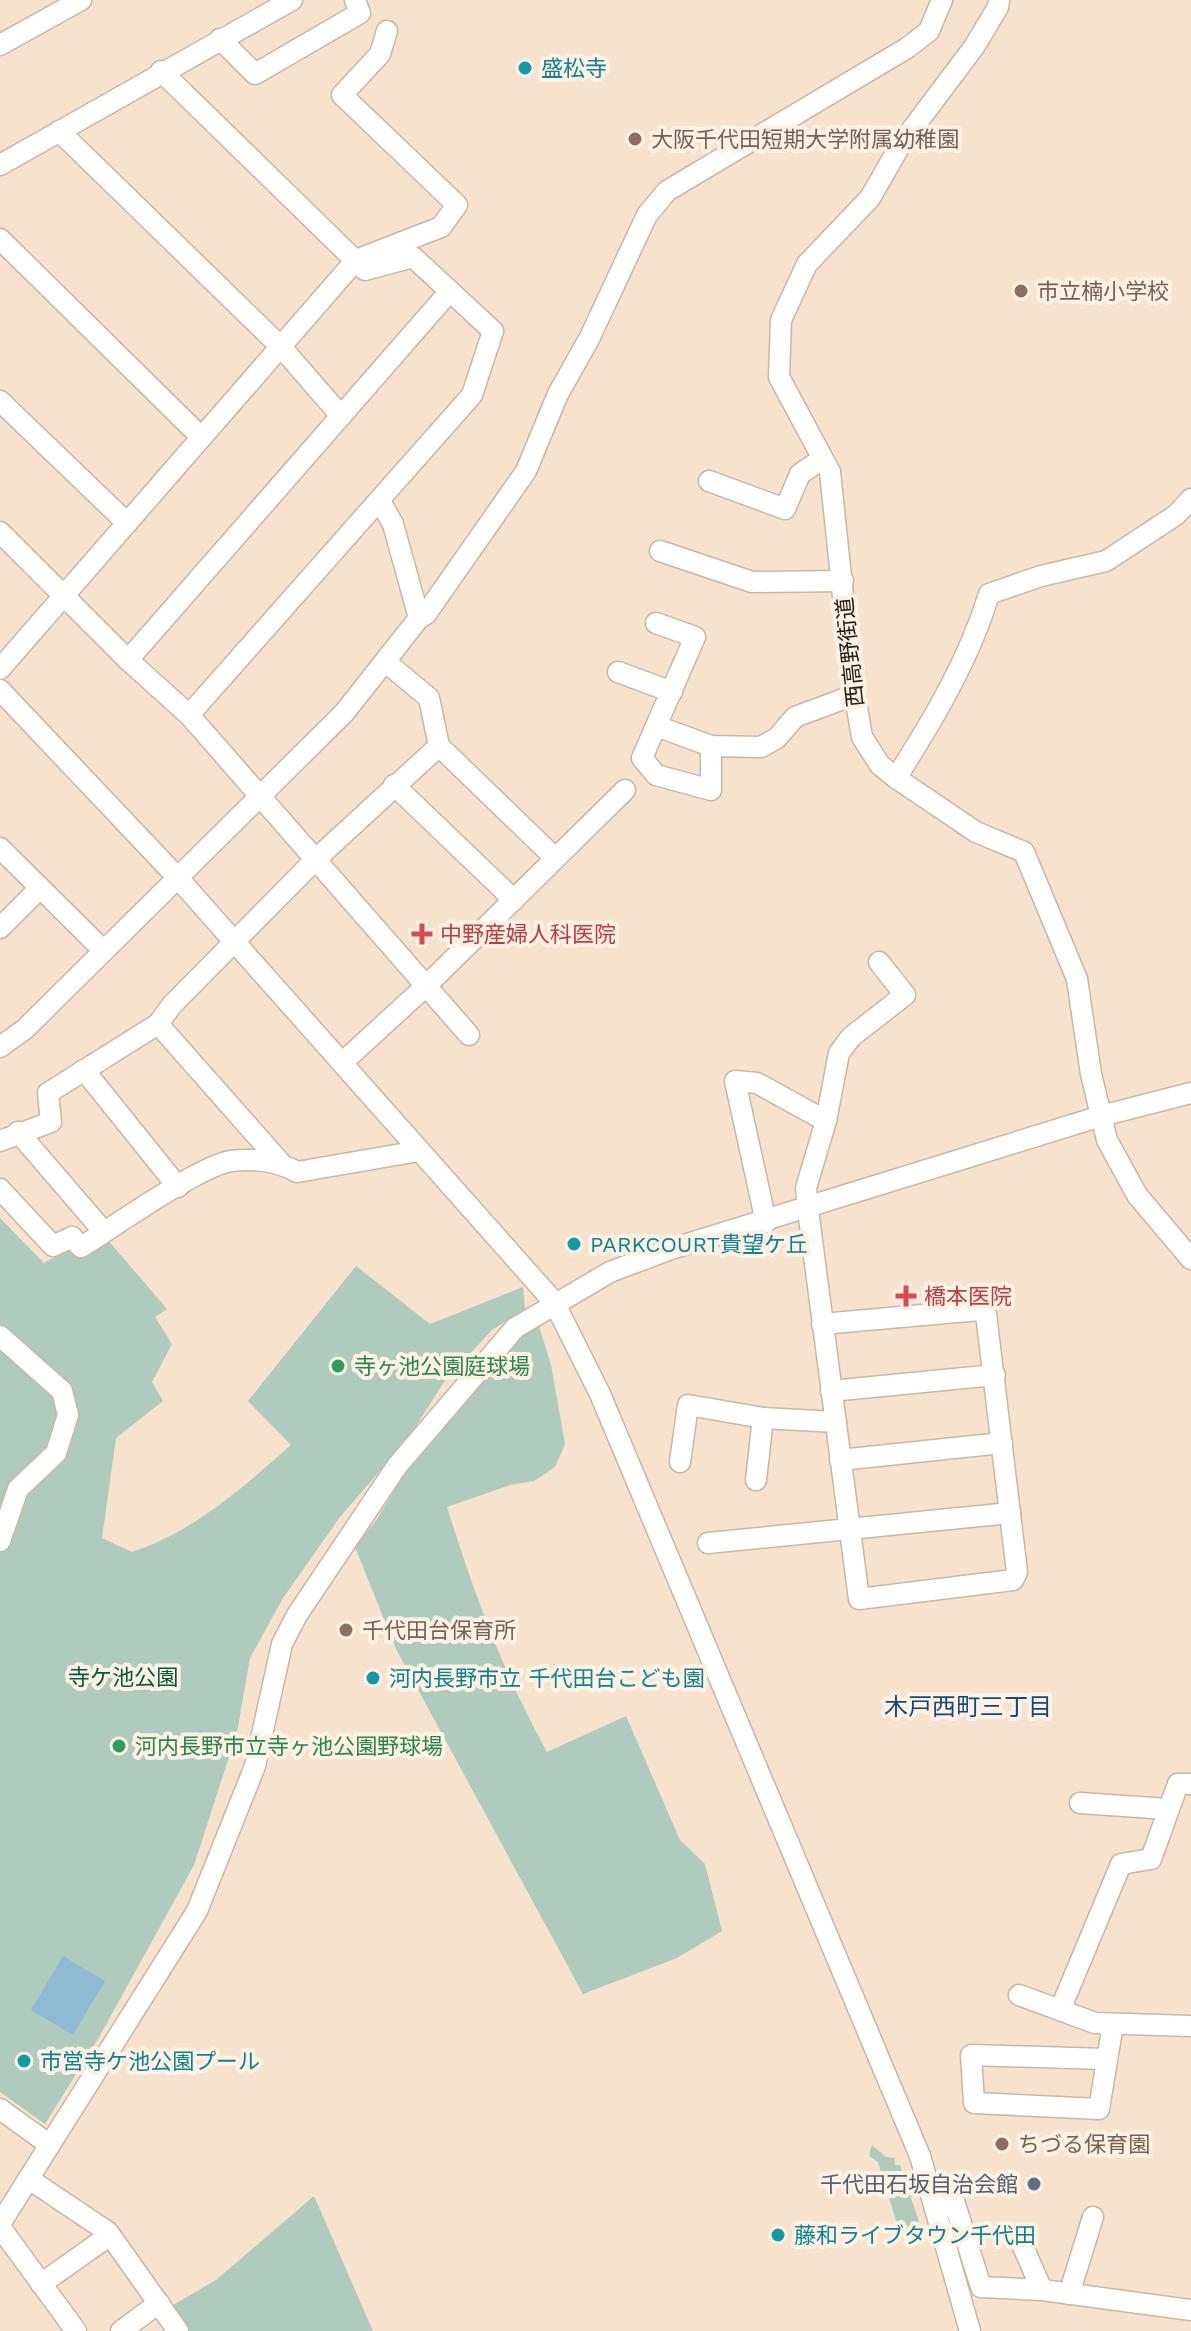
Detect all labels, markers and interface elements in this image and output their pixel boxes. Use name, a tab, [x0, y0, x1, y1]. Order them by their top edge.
place label: 盛松寺	[541, 56, 607, 81]
marker: 盛松寺	[516, 59, 534, 77]
place label: 大阪千代田短期大学附属幼稚園	[651, 127, 959, 152]
marker: 大阪千代田短期大学附属幼稚園	[626, 130, 644, 148]
place label: 市立楠小学校	[1037, 279, 1169, 304]
marker: 市立楠小学校	[1012, 282, 1030, 300]
street label: 西高野街道	[832, 596, 868, 708]
place label: 中野産婦人科医院	[440, 922, 616, 947]
marker: 中野産婦人科医院	[411, 923, 433, 945]
place label: PARKCOURT貴望ケ丘	[590, 1232, 808, 1257]
marker: PARKCOURT貴望ケ丘	[565, 1235, 583, 1253]
place label: 橋本医院	[924, 1284, 1012, 1309]
marker: 橋本医院	[895, 1285, 917, 1307]
place label: 寺ヶ池公園庭球場	[354, 1354, 530, 1379]
marker: 寺ヶ池公園庭球場	[329, 1357, 347, 1375]
place label: 千代田台保育所	[362, 1618, 516, 1643]
marker: 千代田台保育所	[337, 1621, 355, 1639]
park label: 寺ケ池公園	[68, 1665, 178, 1690]
place label: 河内長野市立 千代田台こども園	[389, 1666, 705, 1691]
marker: 河内長野市立 千代田台こども園	[364, 1669, 382, 1687]
district label: 木戸西町三丁目	[884, 1693, 1052, 1721]
place label: 河内長野市立寺ヶ池公園野球場	[135, 1734, 443, 1759]
marker: 河内長野市立寺ヶ池公園野球場	[110, 1737, 128, 1755]
place label: 市営寺ケ池公園プール	[40, 2049, 260, 2074]
marker: 市営寺ケ池公園プール	[15, 2052, 33, 2070]
place label: ちづる保育園	[1018, 2132, 1150, 2157]
marker: ちづる保育園	[993, 2135, 1011, 2153]
place label: 千代田石坂自治会館	[820, 2172, 1018, 2197]
marker: 千代田石坂自治会館	[1025, 2175, 1043, 2193]
place label: 藤和ライブタウン千代田	[794, 2223, 1036, 2248]
marker: 藤和ライブタウン千代田	[769, 2226, 787, 2244]

